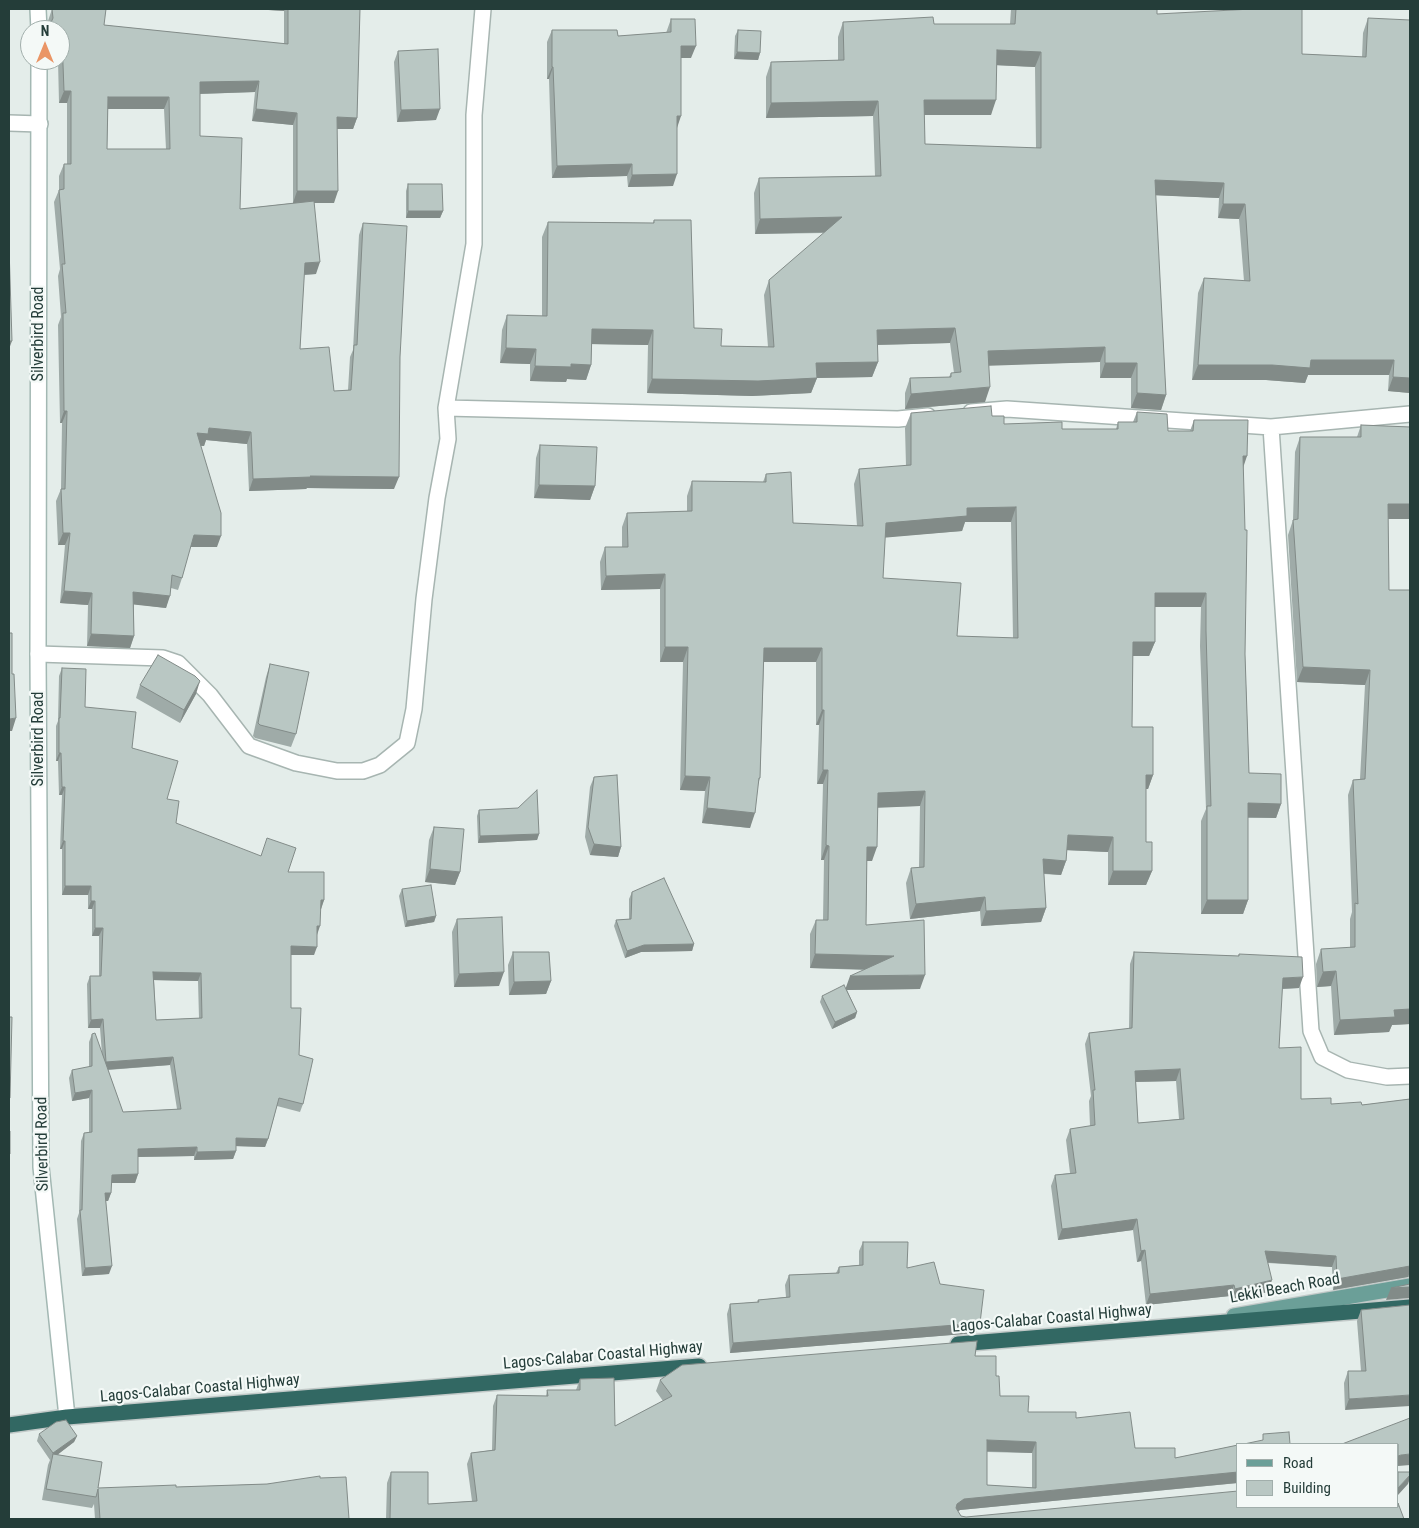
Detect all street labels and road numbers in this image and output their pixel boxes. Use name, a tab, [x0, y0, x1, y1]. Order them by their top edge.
street label: Silverbird Road	[29, 287, 49, 381]
street label: Silverbird Road	[29, 692, 49, 786]
street label: Silverbird Road	[33, 1096, 53, 1192]
street label: Lekki Beach Road	[1228, 1270, 1342, 1308]
street label: Lagos-Calabar Coastal Highway	[951, 1301, 1153, 1337]
street label: Lagos-Calabar Coastal Highway	[502, 1338, 704, 1374]
street label: Lagos-Calabar Coastal Highway	[99, 1371, 301, 1407]

